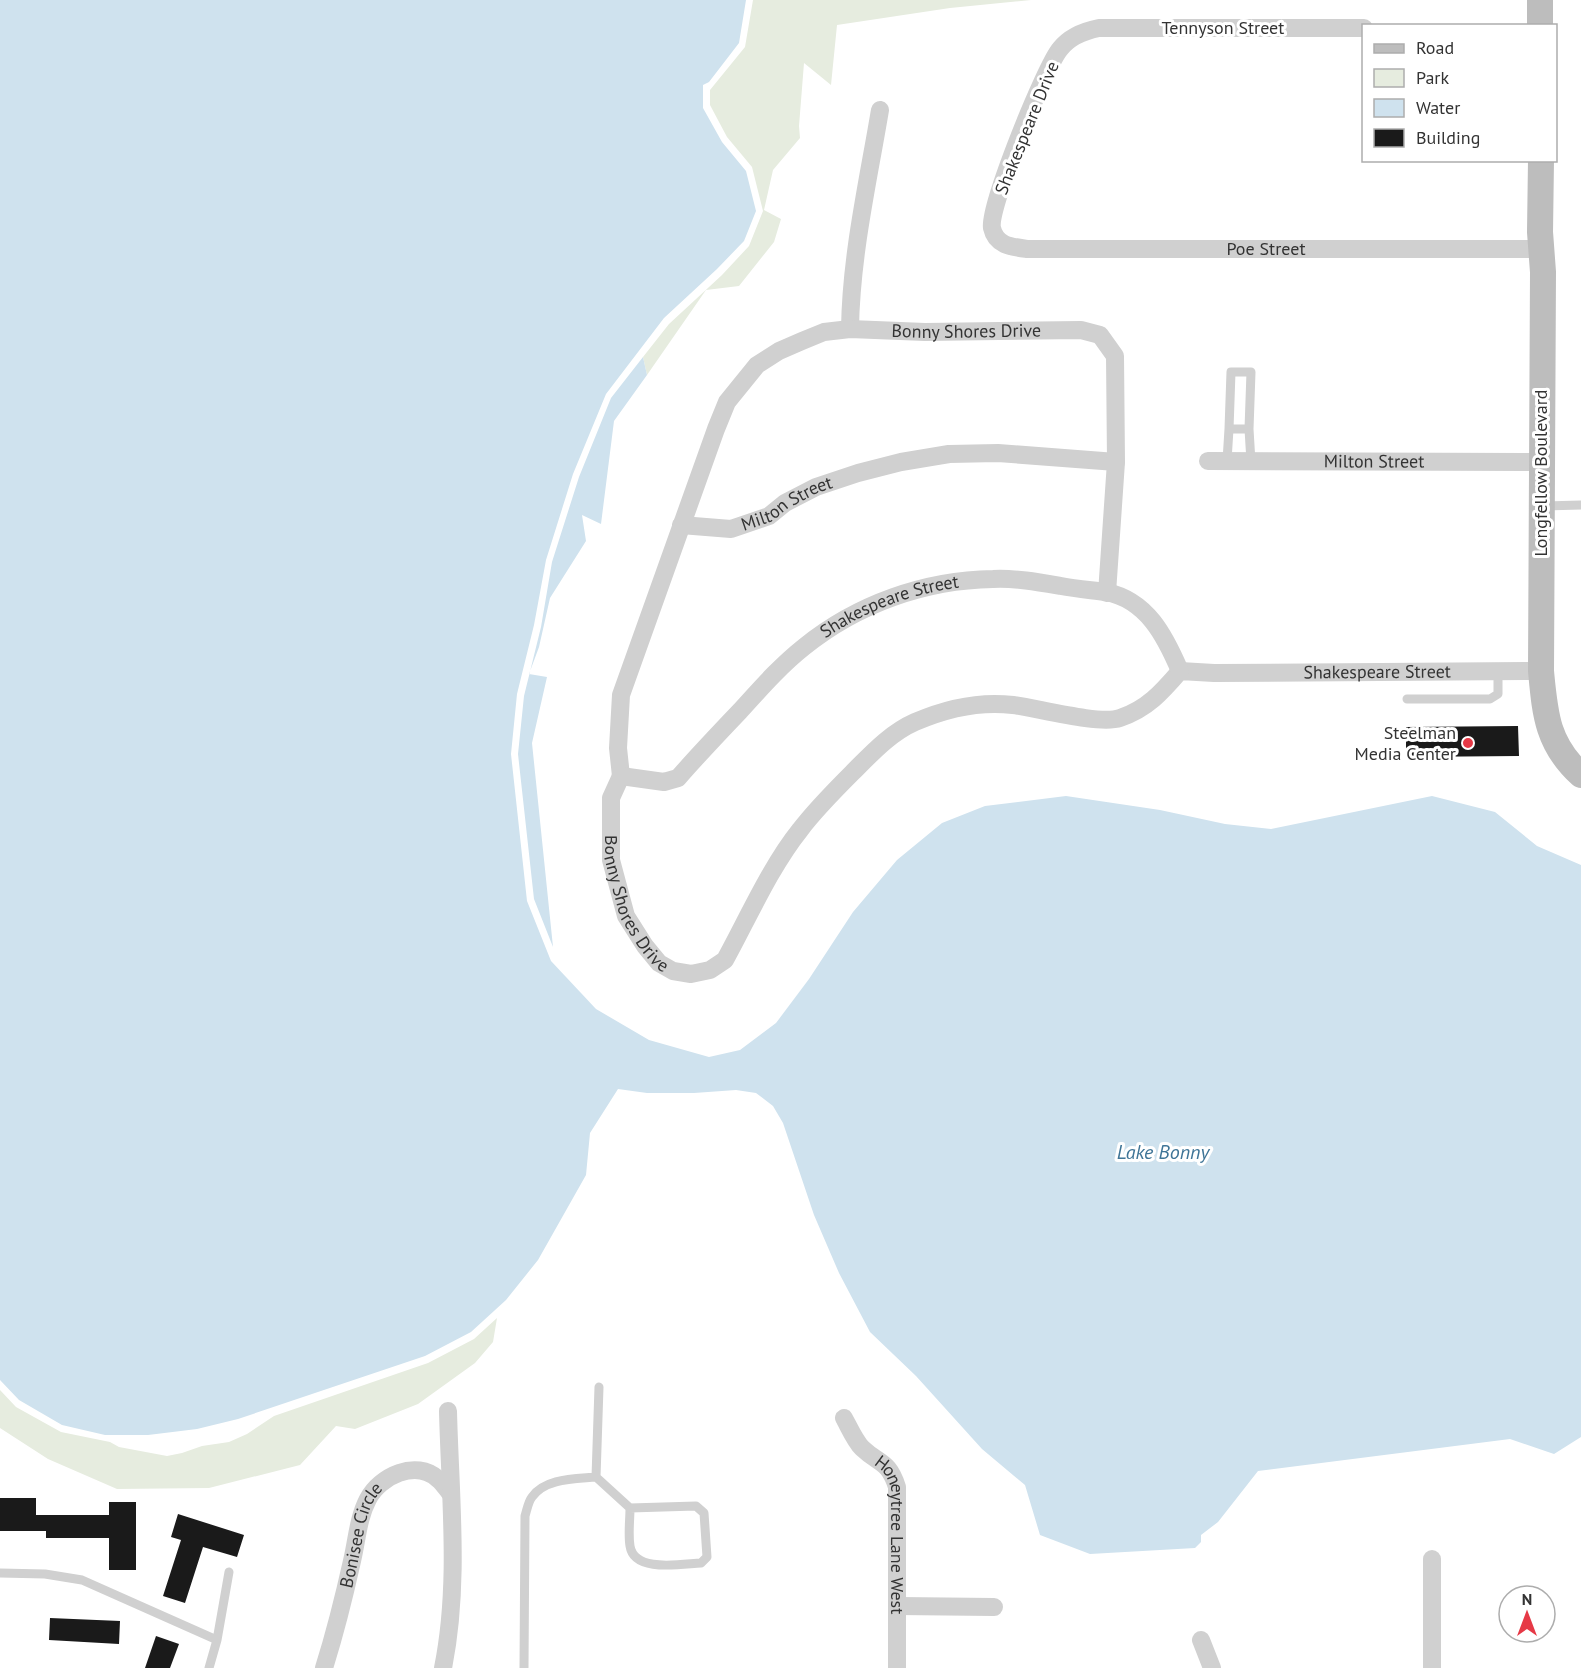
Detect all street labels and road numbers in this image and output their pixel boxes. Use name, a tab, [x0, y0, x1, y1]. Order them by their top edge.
street label: Tennyson Street	[1162, 16, 1284, 39]
street label: Shakespeare Drive	[989, 58, 1064, 198]
street label: Poe Street	[1226, 237, 1306, 260]
street label: Bonny Shores Drive	[891, 319, 1041, 343]
street label: Longfellow Boulevard	[1529, 390, 1552, 556]
street label: Milton Street	[1324, 449, 1424, 473]
street label: Milton Street	[738, 470, 835, 536]
street label: Shakespeare Street	[815, 570, 960, 643]
street label: Shakespeare Street	[1303, 660, 1451, 683]
street label: Bonny Shores Drive	[599, 835, 673, 977]
street label: Honeytree Lane West	[870, 1450, 909, 1614]
street label: Bonisee Circle	[334, 1477, 387, 1590]

